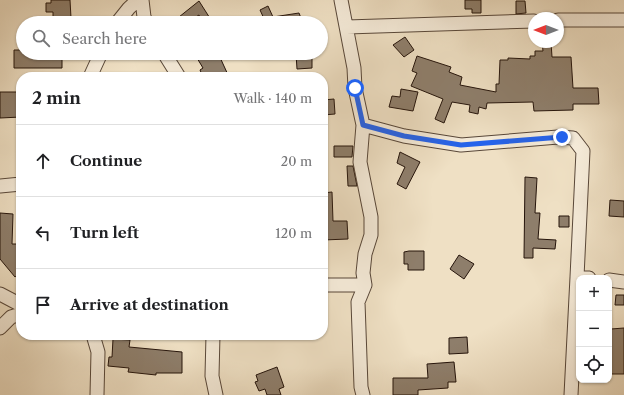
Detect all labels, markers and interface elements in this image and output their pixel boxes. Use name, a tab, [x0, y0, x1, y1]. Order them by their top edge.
north arrow	[528, 12, 564, 48]
search box	[16, 16, 328, 60]
icon: search	[30, 27, 52, 49]
text: Search here	[62, 29, 147, 48]
route start	[346, 79, 364, 97]
text: 2 min	[32, 88, 81, 108]
text: Walk · 140 m	[234, 90, 312, 106]
route end	[553, 128, 571, 146]
icon: ahead	[32, 150, 54, 172]
text: Continue	[70, 151, 142, 170]
text: 20 m	[281, 153, 312, 169]
icon: left	[32, 222, 54, 244]
text: Turn left	[70, 223, 139, 242]
text: 120 m	[275, 225, 312, 241]
map controls	[576, 275, 612, 383]
button: +	[576, 275, 612, 311]
icon: arrive	[32, 294, 54, 316]
text: Arrive at destination	[70, 295, 229, 314]
button: −	[576, 311, 612, 347]
button: locate	[576, 347, 612, 383]

